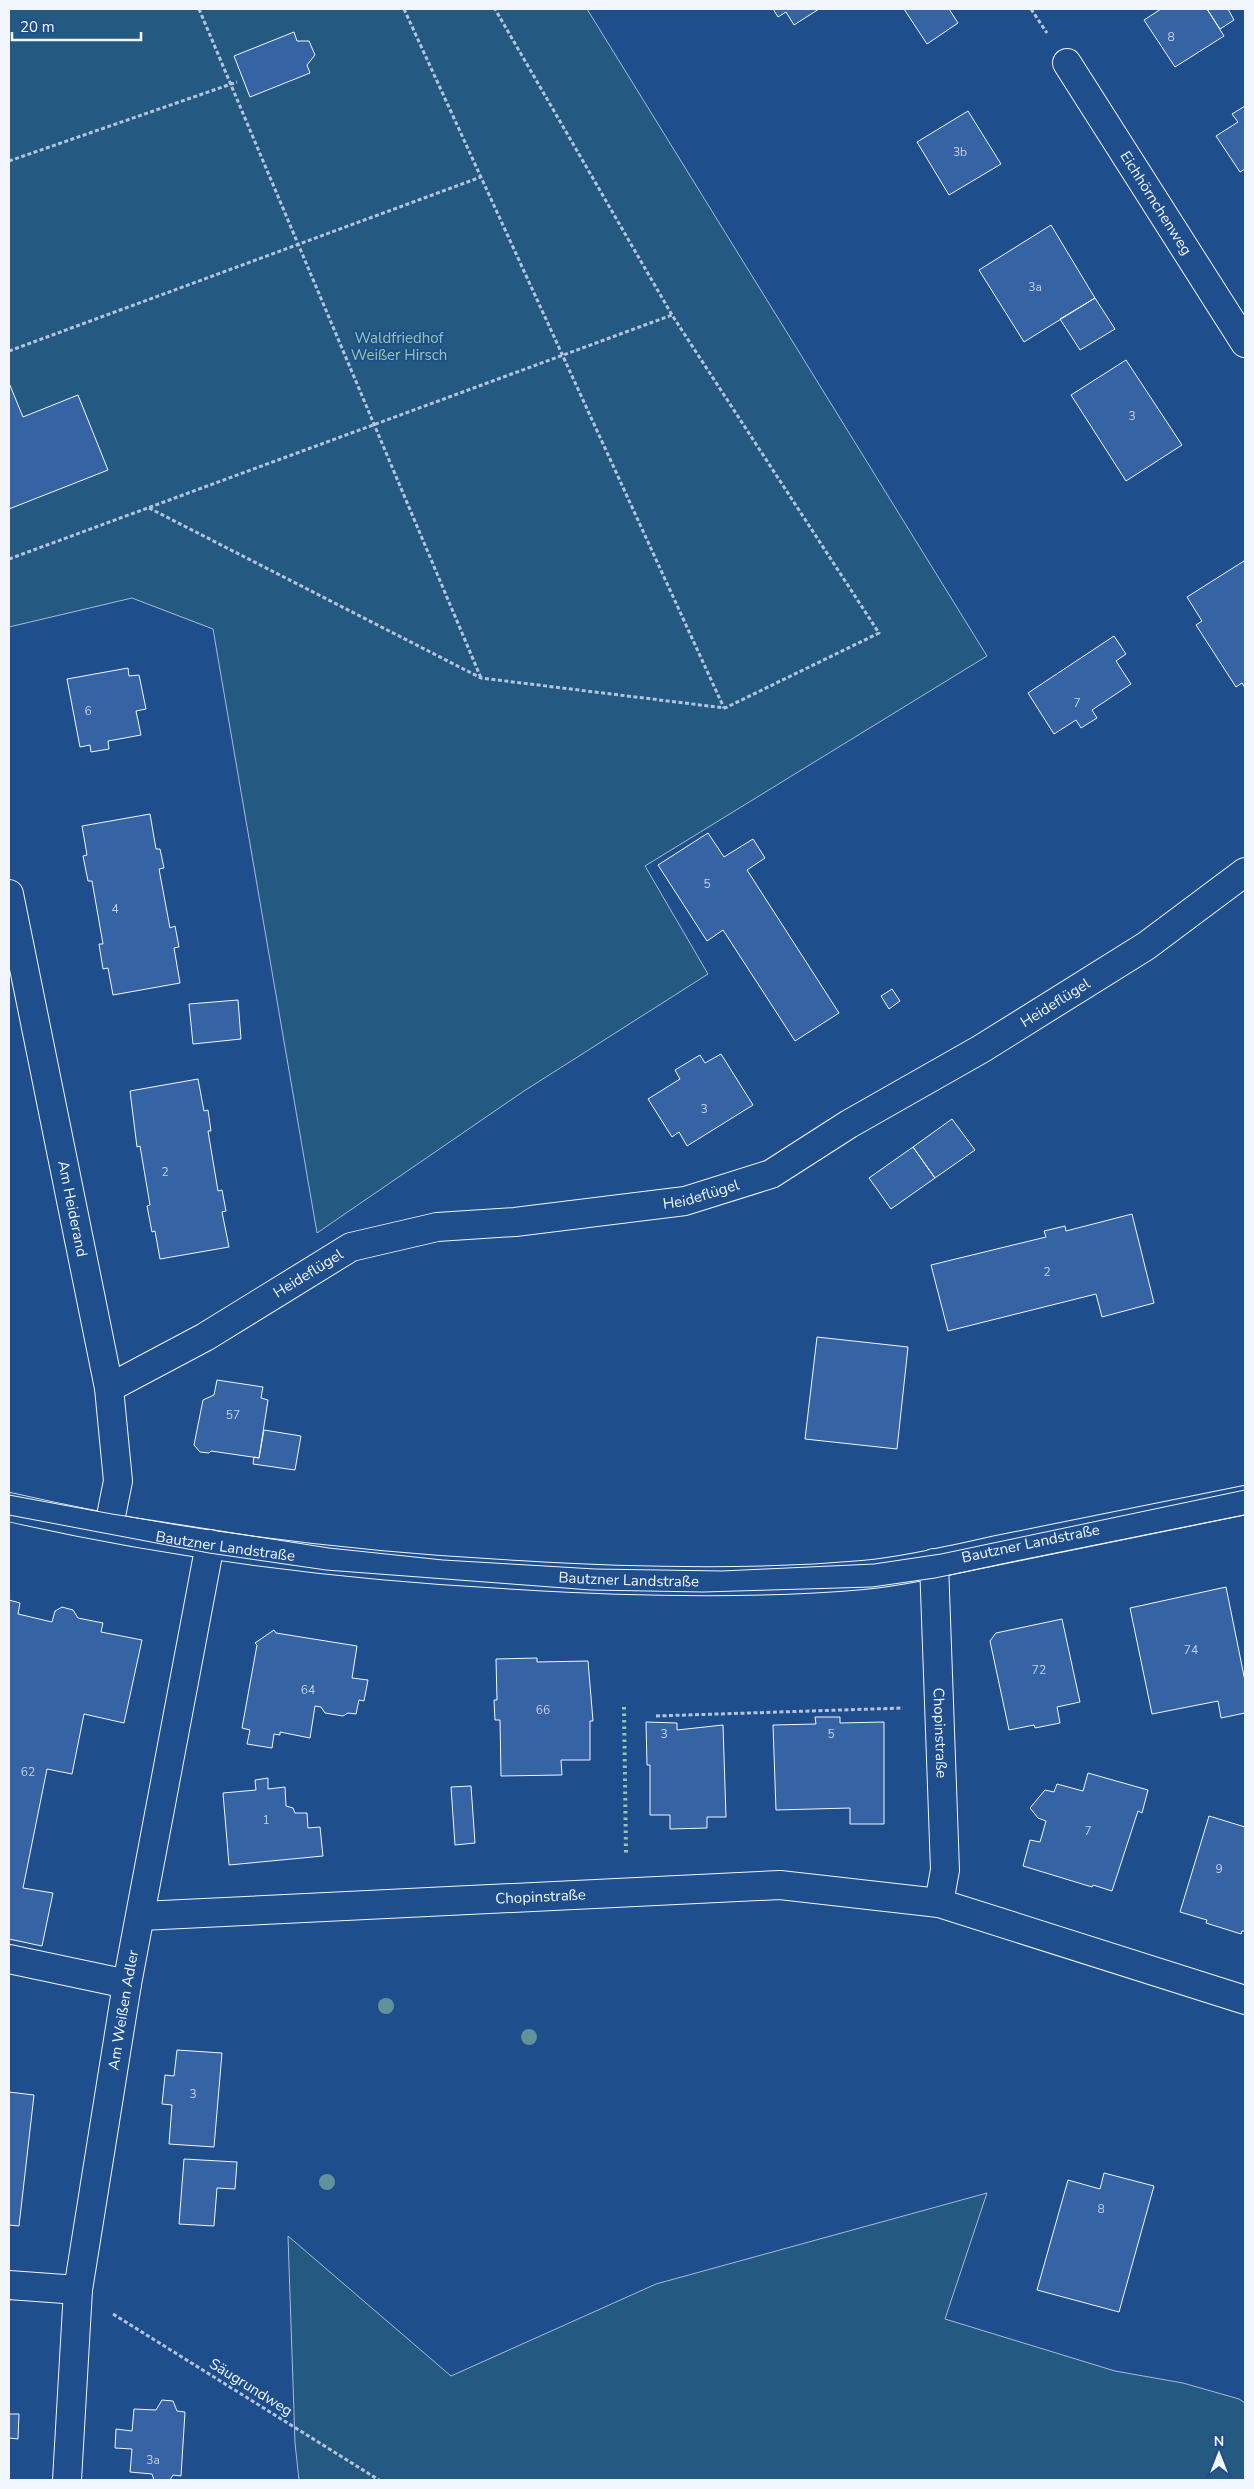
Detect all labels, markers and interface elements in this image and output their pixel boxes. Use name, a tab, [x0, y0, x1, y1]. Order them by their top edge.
scale bar	[12, 10, 141, 42]
text: 20 m	[20, 17, 55, 37]
house number: 8	[1167, 29, 1175, 45]
house number: 3b	[953, 144, 967, 160]
street label: Eichhörnchenweg	[1116, 147, 1197, 259]
house number: 3a	[1028, 279, 1042, 295]
park label: Waldfriedhof Weißer Hirsch	[351, 328, 447, 365]
house number: 3	[1128, 408, 1136, 424]
house number: 7	[1073, 695, 1081, 711]
house number: 6	[84, 703, 92, 719]
house number: 5	[703, 876, 711, 892]
house number: 4	[111, 901, 119, 917]
street label: Heideflügel	[1016, 973, 1094, 1032]
house number: 3	[700, 1101, 708, 1117]
street label: Am Heiderand	[53, 1159, 92, 1259]
house number: 2	[161, 1164, 169, 1180]
street label: Heideflügel	[662, 1174, 742, 1214]
street label: Heideflügel	[270, 1244, 347, 1303]
house number: 2	[1043, 1264, 1051, 1280]
house number: 57	[226, 1407, 240, 1423]
street label: Bautzner Landstraße	[960, 1519, 1101, 1568]
street label: Bautzner Landstraße	[154, 1526, 296, 1566]
street label: Bautzner Landstraße	[558, 1567, 699, 1591]
house number: 74	[1184, 1642, 1198, 1658]
house number: 72	[1032, 1662, 1046, 1678]
house number: 64	[301, 1682, 315, 1698]
street label: Chopinstraße	[928, 1687, 952, 1779]
house number: 66	[536, 1702, 550, 1718]
house number: 3	[660, 1726, 668, 1742]
house number: 5	[827, 1726, 835, 1742]
house number: 62	[21, 1764, 35, 1780]
house number: 1	[262, 1812, 270, 1828]
house number: 7	[1084, 1823, 1092, 1839]
house number: 9	[1215, 1861, 1223, 1877]
street label: Chopinstraße	[495, 1884, 586, 1909]
street label: Am Weißen Adler	[103, 1947, 143, 2072]
house number: 3	[189, 2086, 197, 2102]
house number: 8	[1097, 2201, 1105, 2217]
street label: Säugrundweg	[206, 2353, 296, 2421]
north arrow	[1194, 2429, 1244, 2479]
text: N	[1214, 2432, 1224, 2451]
house number: 3a	[146, 2452, 160, 2468]

